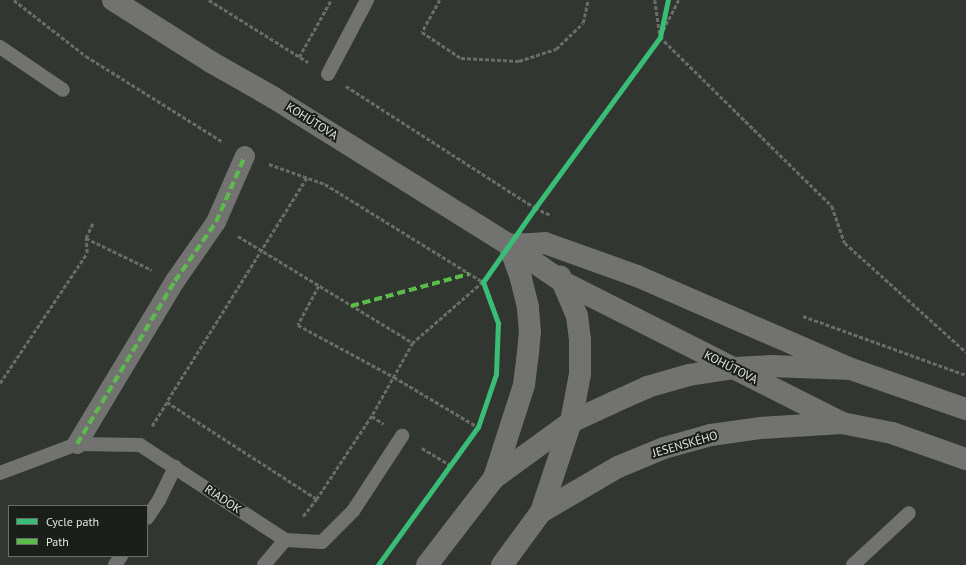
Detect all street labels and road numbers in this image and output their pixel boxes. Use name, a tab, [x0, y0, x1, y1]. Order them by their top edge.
street label: KOHÚTOVA	[284, 99, 340, 143]
street label: KOHÚTOVA	[702, 347, 760, 387]
street label: JESENSKÉHO	[651, 428, 719, 460]
street label: RIADOK	[202, 482, 244, 516]

